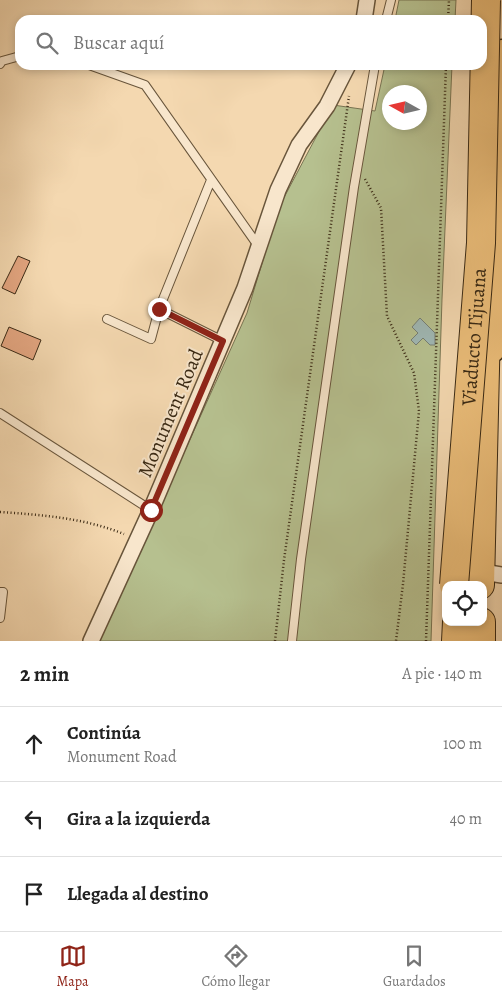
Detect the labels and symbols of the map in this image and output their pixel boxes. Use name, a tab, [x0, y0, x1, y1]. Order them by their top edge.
north arrow	[382, 85, 427, 130]
street label: Viaducto Tijuana	[455, 266, 493, 408]
route end	[148, 298, 171, 321]
street label: Monument Road	[131, 345, 210, 482]
route start	[140, 499, 163, 522]

